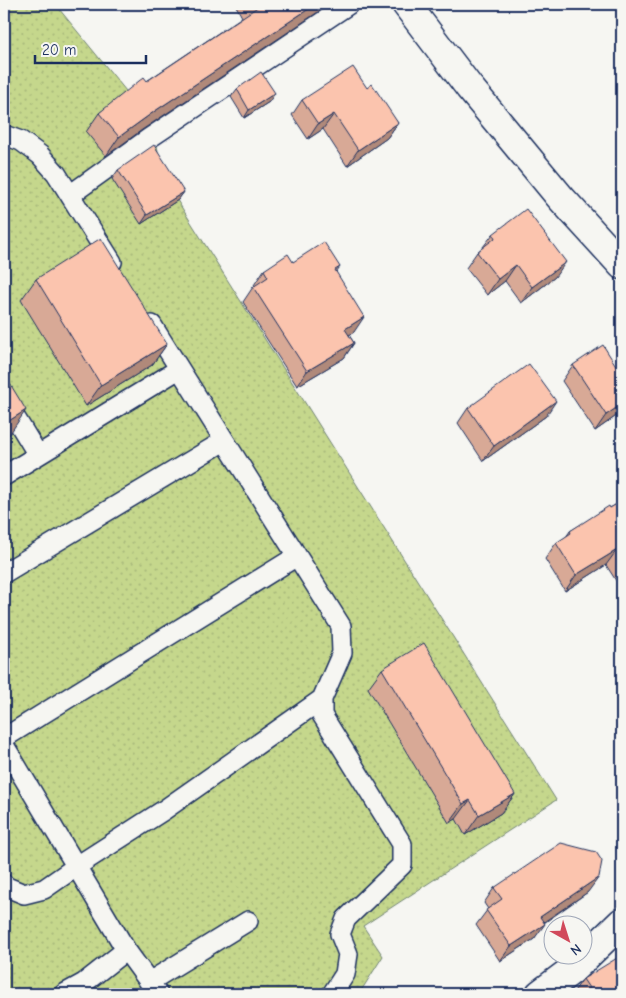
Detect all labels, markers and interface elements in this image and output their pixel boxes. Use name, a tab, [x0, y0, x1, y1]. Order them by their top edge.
scale bar	[35, 32, 146, 64]
text: 20 m	[42, 41, 76, 59]
north arrow	[544, 916, 594, 966]
text: N	[567, 940, 585, 959]

